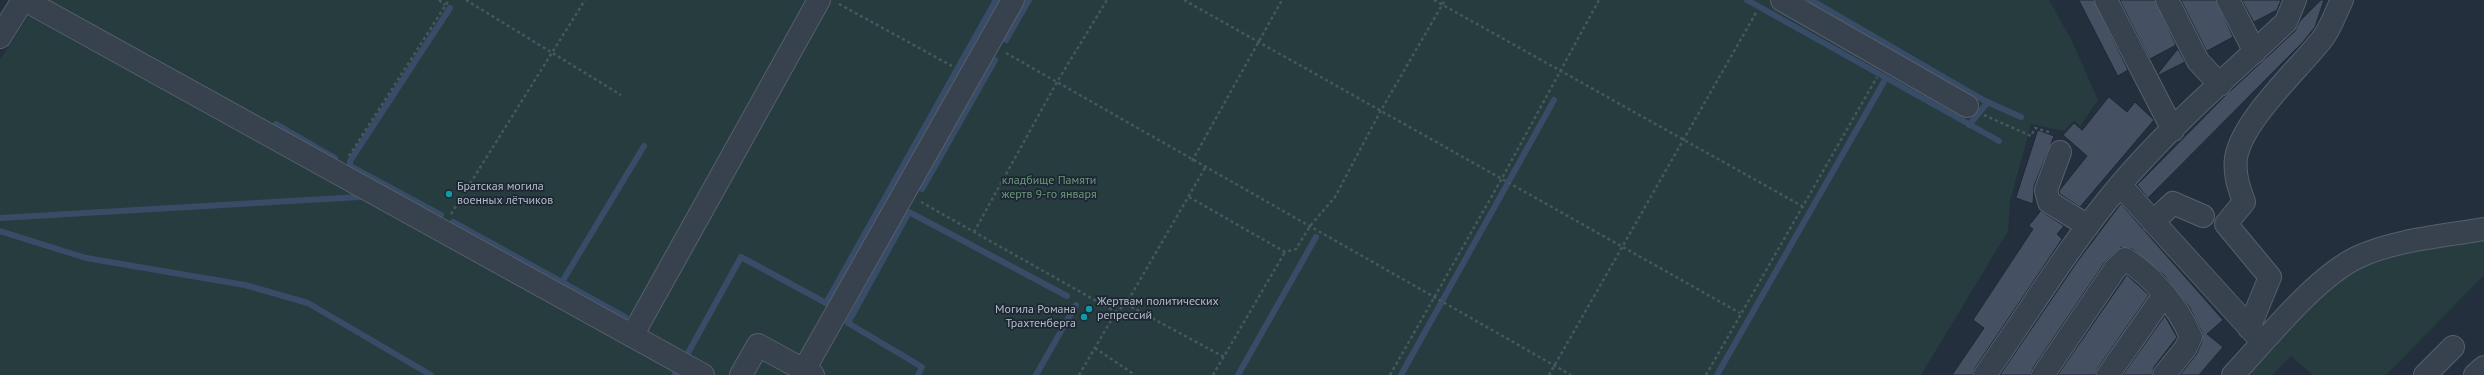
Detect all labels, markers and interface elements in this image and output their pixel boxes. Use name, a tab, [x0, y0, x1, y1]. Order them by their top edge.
park label: кладбище Памяти жертв 9-го января	[1001, 174, 1097, 202]
place label: Братская могила военных лётчиков	[457, 180, 553, 208]
marker: Братская могила военных лётчиков	[444, 189, 454, 199]
place label: Жертвам политических репрессий	[1097, 295, 1219, 323]
place label: Могила Романа Трахтенберга	[995, 303, 1076, 331]
marker: Жертвам политических репрессий	[1084, 304, 1094, 314]
marker: Могила Романа Трахтенберга	[1079, 312, 1089, 322]

